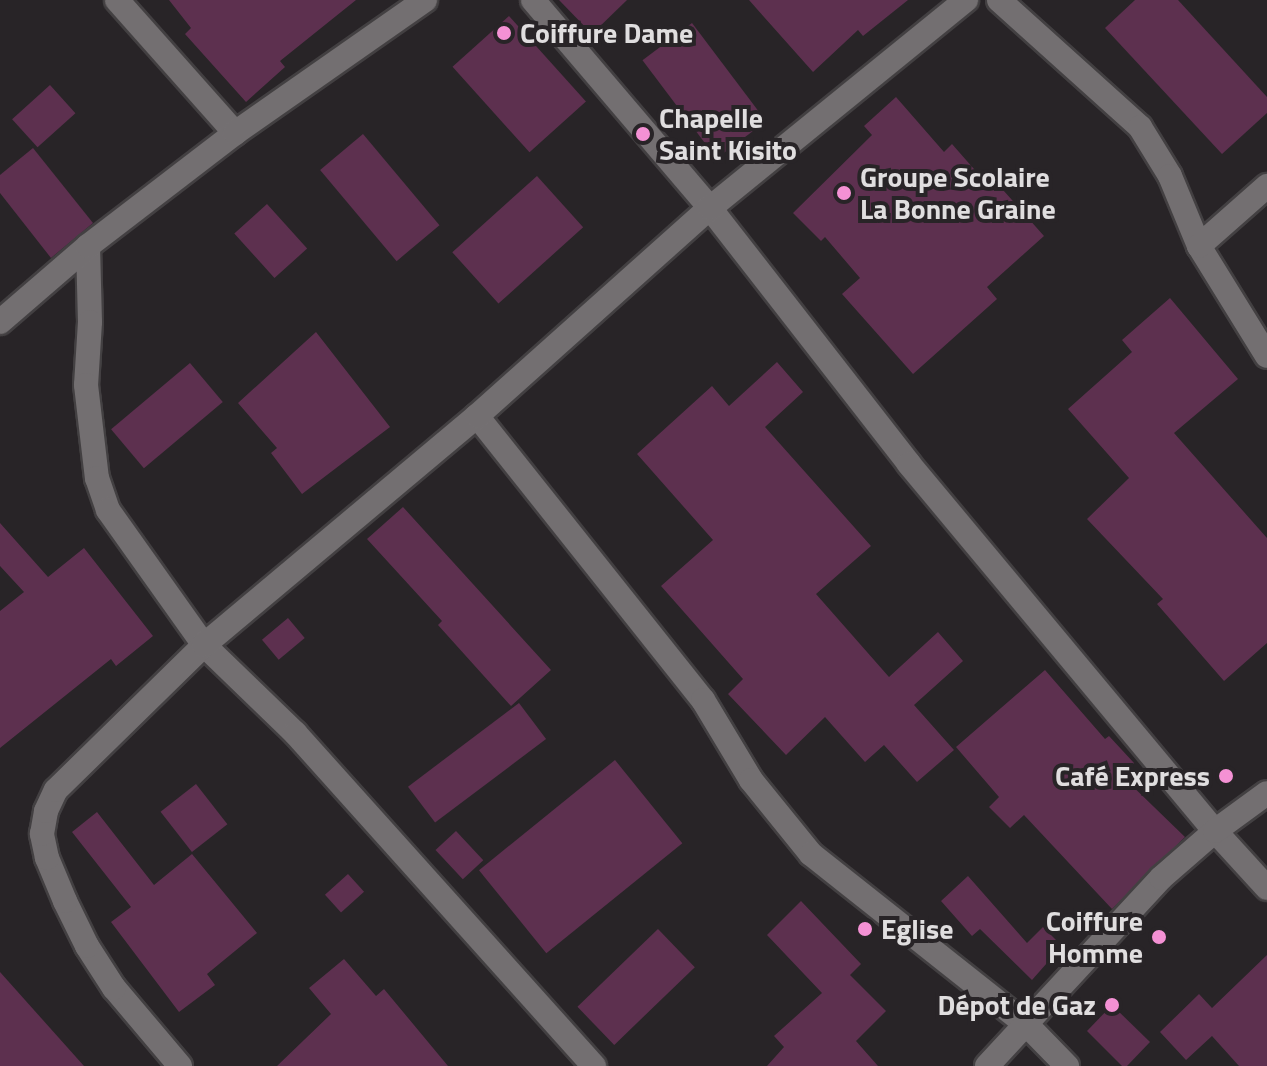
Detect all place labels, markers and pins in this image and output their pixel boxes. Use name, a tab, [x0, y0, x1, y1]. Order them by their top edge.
place label: Coiffure Dame	[520, 16, 693, 50]
marker: Coiffure Dame	[495, 24, 513, 42]
place label: Chapelle Saint Kisito	[659, 101, 797, 167]
marker: Chapelle Saint Kisito	[634, 125, 652, 143]
place label: Groupe Scolaire La Bonne Graine	[860, 160, 1056, 226]
marker: Groupe Scolaire La Bonne Graine	[835, 184, 853, 202]
place label: Café Express	[1055, 759, 1210, 793]
marker: Café Express	[1217, 767, 1235, 785]
place label: Coiffure Homme	[1046, 904, 1143, 970]
place label: Eglise	[881, 912, 953, 946]
marker: Eglise	[856, 920, 874, 938]
marker: Coiffure Homme	[1150, 928, 1168, 946]
place label: Dépot de Gaz	[937, 988, 1096, 1022]
marker: Dépot de Gaz	[1103, 996, 1121, 1014]

